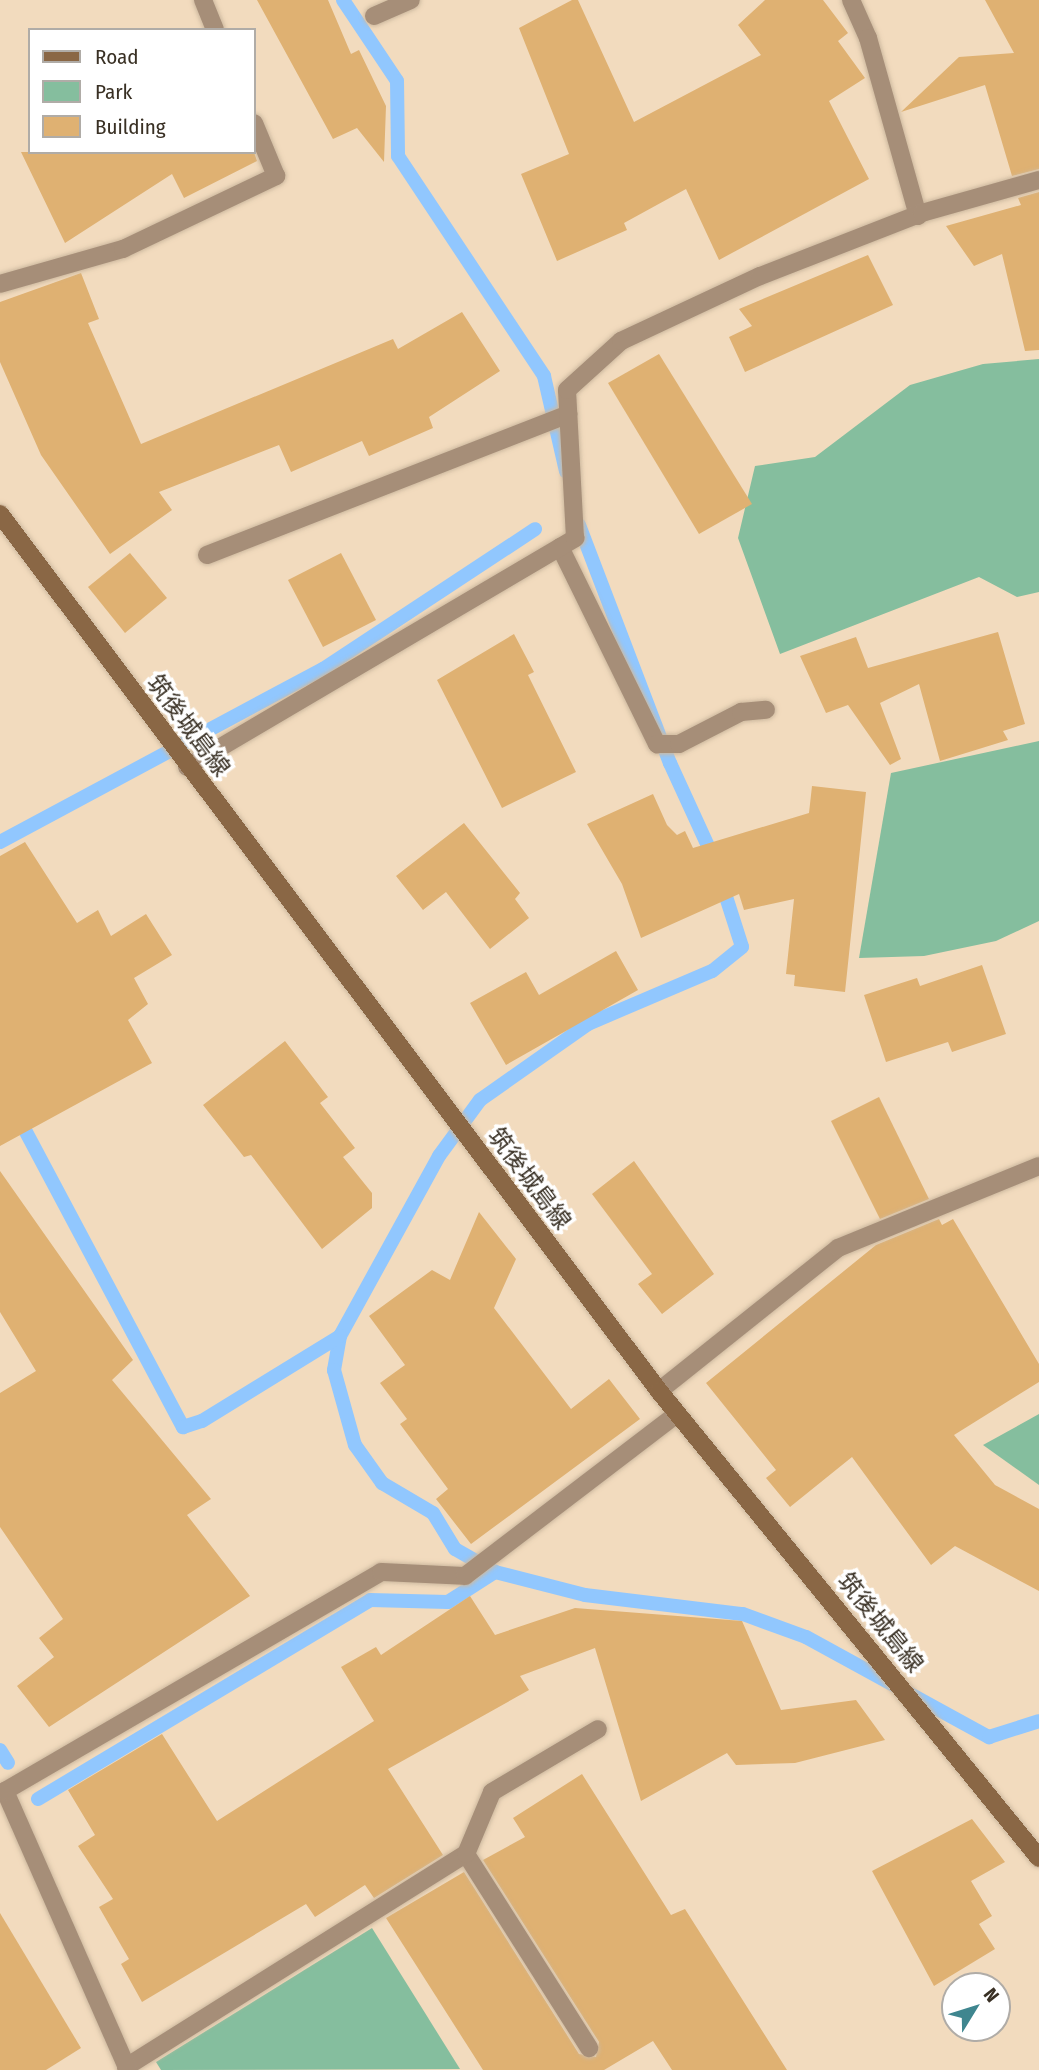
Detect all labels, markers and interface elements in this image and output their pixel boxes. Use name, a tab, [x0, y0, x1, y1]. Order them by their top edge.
legend	[28, 28, 256, 154]
text: Road	[95, 44, 139, 70]
text: Park	[95, 79, 132, 105]
text: Building	[95, 114, 166, 140]
street label: 筑後城島線	[140, 669, 236, 783]
street label: 筑後城島線	[481, 1122, 577, 1236]
street label: 筑後城島線	[831, 1567, 929, 1679]
north arrow	[941, 1972, 1011, 2042]
text: N	[979, 1983, 1004, 2007]

